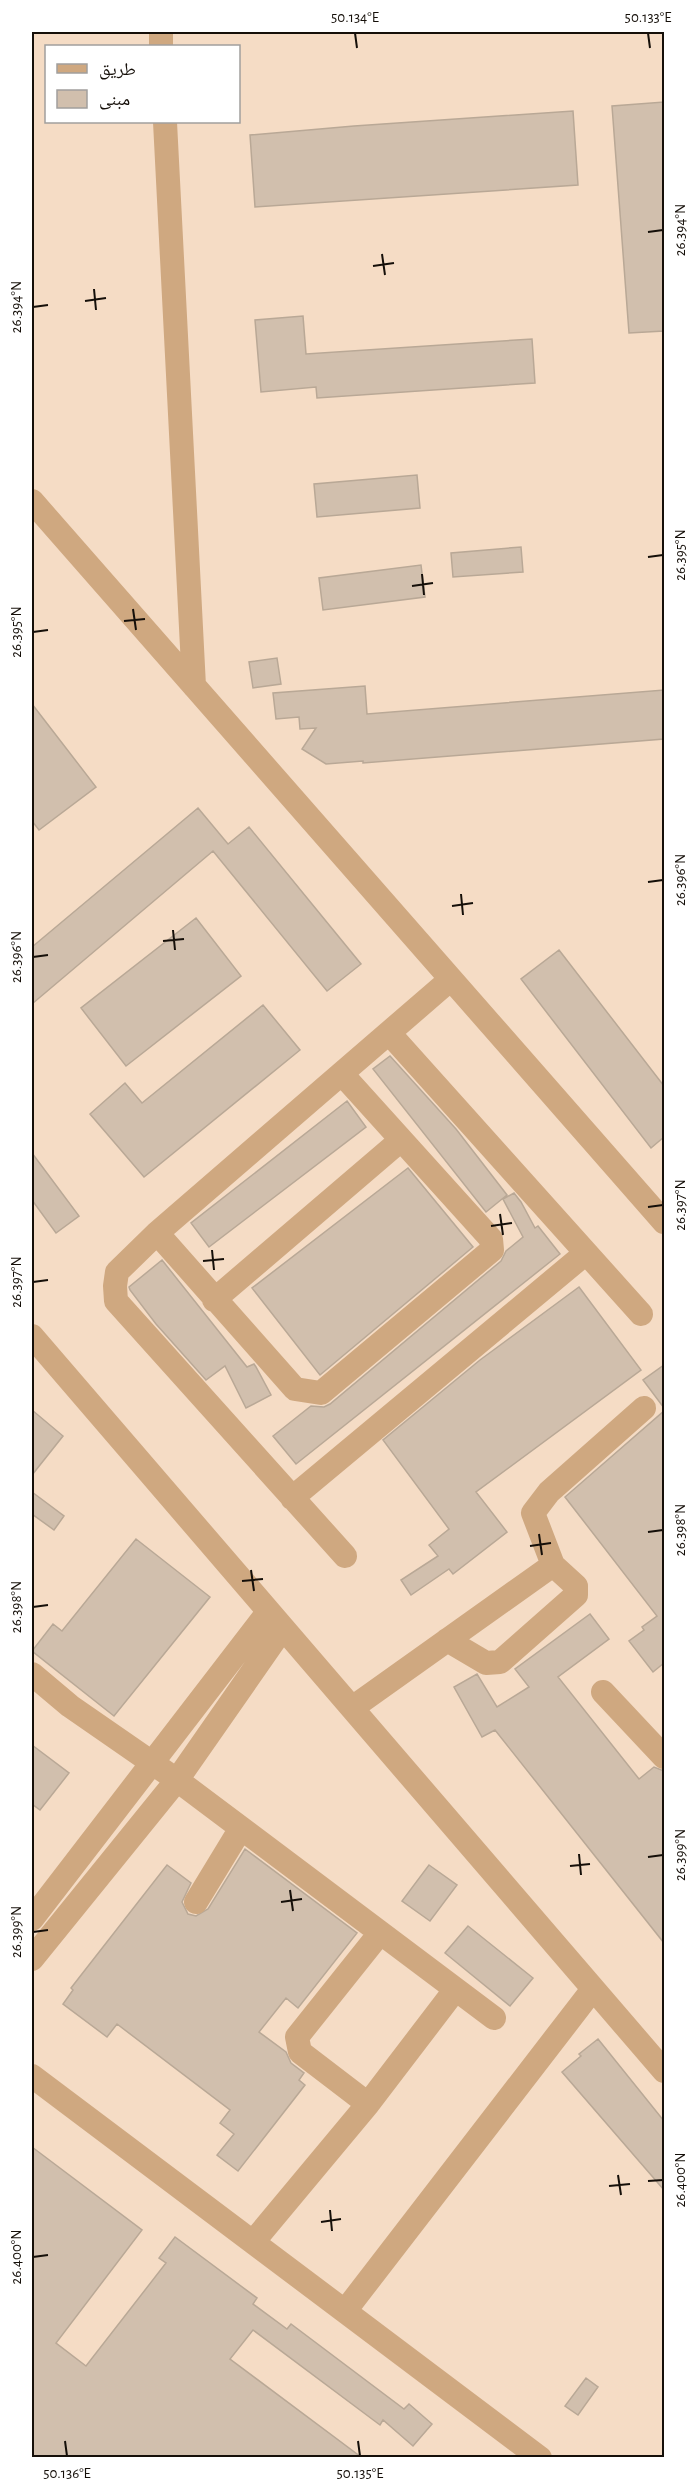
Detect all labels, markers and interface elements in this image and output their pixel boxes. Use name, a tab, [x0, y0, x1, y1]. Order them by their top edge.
text: 50.134°E	[331, 10, 379, 25]
text: 50.133°E	[625, 10, 671, 25]
legend	[45, 45, 240, 123]
text: طريق	[99, 61, 136, 80]
text: مبنى	[99, 91, 130, 110]
text: 26.394°N	[673, 204, 688, 256]
text: 26.394°N	[9, 281, 24, 333]
text: 26.395°N	[673, 529, 688, 581]
text: 26.395°N	[9, 606, 24, 658]
text: 26.396°N	[673, 854, 688, 906]
text: 26.396°N	[9, 931, 24, 983]
text: 26.397°N	[673, 1179, 688, 1231]
text: 26.397°N	[9, 1256, 24, 1308]
text: 26.398°N	[673, 1504, 688, 1556]
text: 26.398°N	[9, 1581, 24, 1633]
text: 26.399°N	[673, 1829, 688, 1881]
text: 26.399°N	[9, 1906, 24, 1958]
text: 26.400°N	[673, 2152, 688, 2208]
text: 26.400°N	[9, 2229, 24, 2285]
text: 50.136°E	[43, 2466, 91, 2481]
text: 50.135°E	[337, 2466, 383, 2481]

